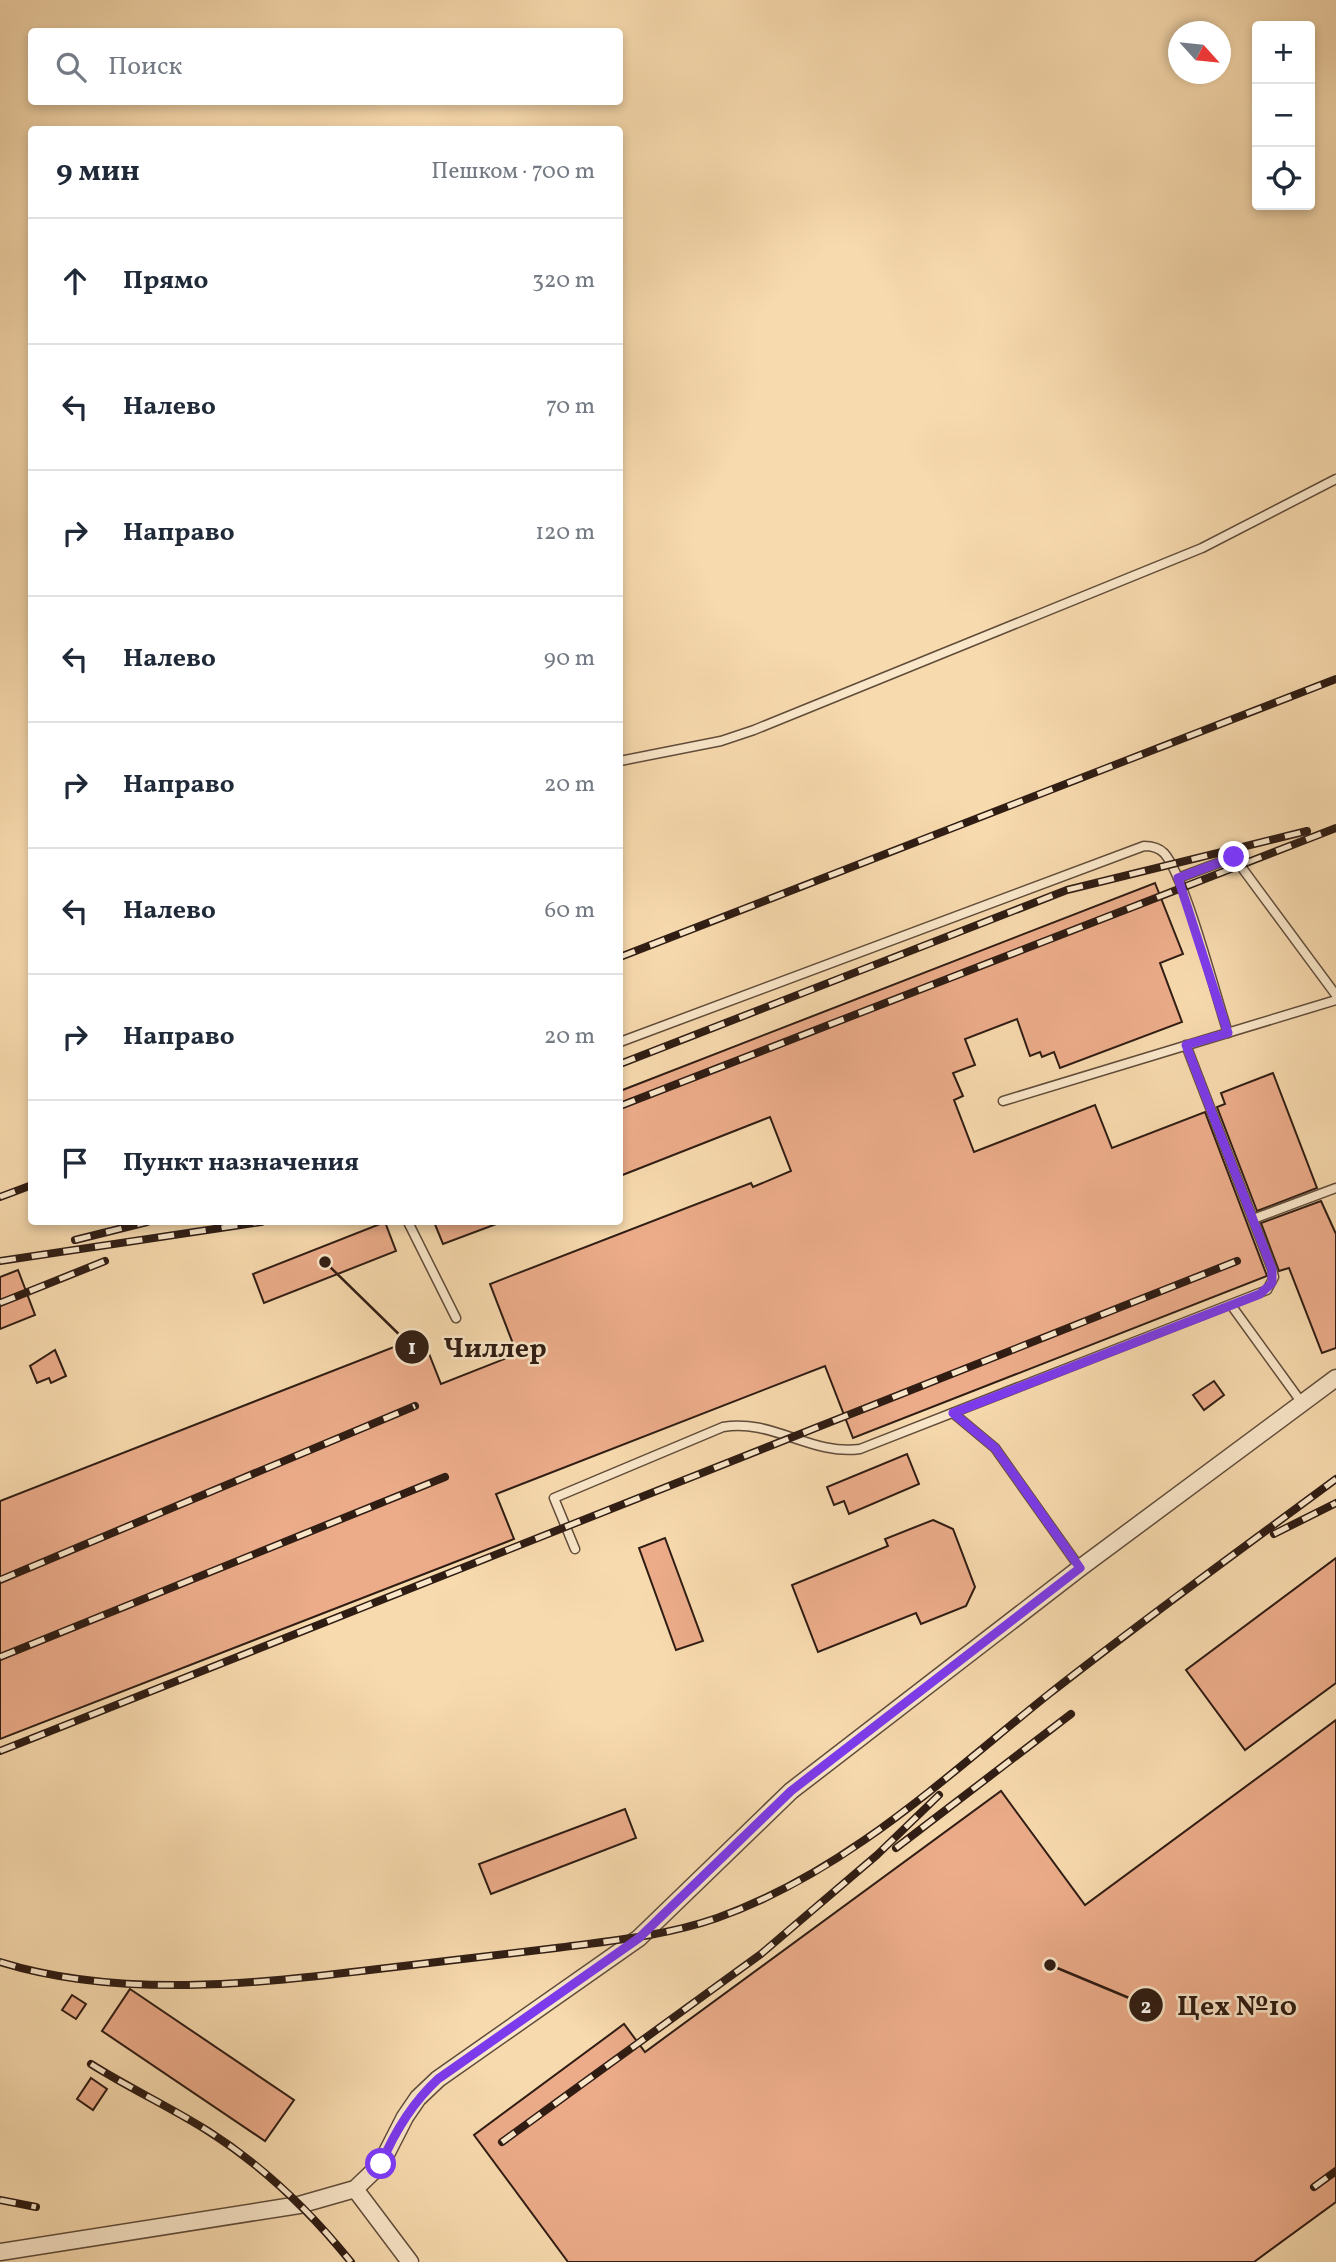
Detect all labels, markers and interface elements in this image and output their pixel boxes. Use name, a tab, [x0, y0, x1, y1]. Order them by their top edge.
north arrow	[1168, 21, 1231, 84]
map controls	[1252, 21, 1315, 210]
button: +	[1252, 21, 1315, 84]
search box	[28, 28, 623, 105]
icon: search	[52, 48, 90, 86]
text: Поиск	[108, 49, 182, 85]
button: −	[1252, 84, 1315, 147]
button: locate	[1252, 147, 1315, 210]
text: 9 мин	[56, 151, 140, 193]
text: Пешком · 700 m	[431, 156, 595, 188]
icon: ahead	[56, 262, 94, 300]
text: Прямо	[123, 263, 208, 299]
text: 320 m	[532, 265, 595, 297]
icon: left	[56, 388, 94, 426]
text: Налево	[123, 389, 216, 425]
text: 70 m	[546, 391, 595, 423]
icon: right	[56, 514, 94, 552]
text: Направо	[123, 515, 235, 551]
text: 120 m	[535, 517, 595, 549]
icon: left	[56, 640, 94, 678]
text: Налево	[123, 641, 216, 677]
text: 90 m	[544, 643, 595, 675]
icon: right	[56, 766, 94, 804]
text: Направо	[123, 767, 235, 803]
text: 20 m	[544, 769, 595, 801]
route end	[1218, 841, 1249, 872]
icon: left	[56, 892, 94, 930]
text: Налево	[123, 893, 216, 929]
text: 60 m	[545, 895, 595, 927]
icon: right	[56, 1018, 94, 1056]
text: Направо	[123, 1019, 235, 1055]
text: 20 m	[544, 1021, 595, 1053]
icon: arrive	[56, 1144, 94, 1182]
text: Пункт назначения	[123, 1145, 359, 1181]
callout: Чиллер	[395, 1322, 561, 1371]
text: Чиллер	[443, 1330, 547, 1369]
text: 1	[408, 1334, 416, 1363]
callout: Цех №10	[1128, 1981, 1311, 2030]
text: Цех №10	[1177, 1988, 1297, 2027]
text: 2	[1141, 1993, 1151, 2022]
route start	[365, 2148, 396, 2179]

